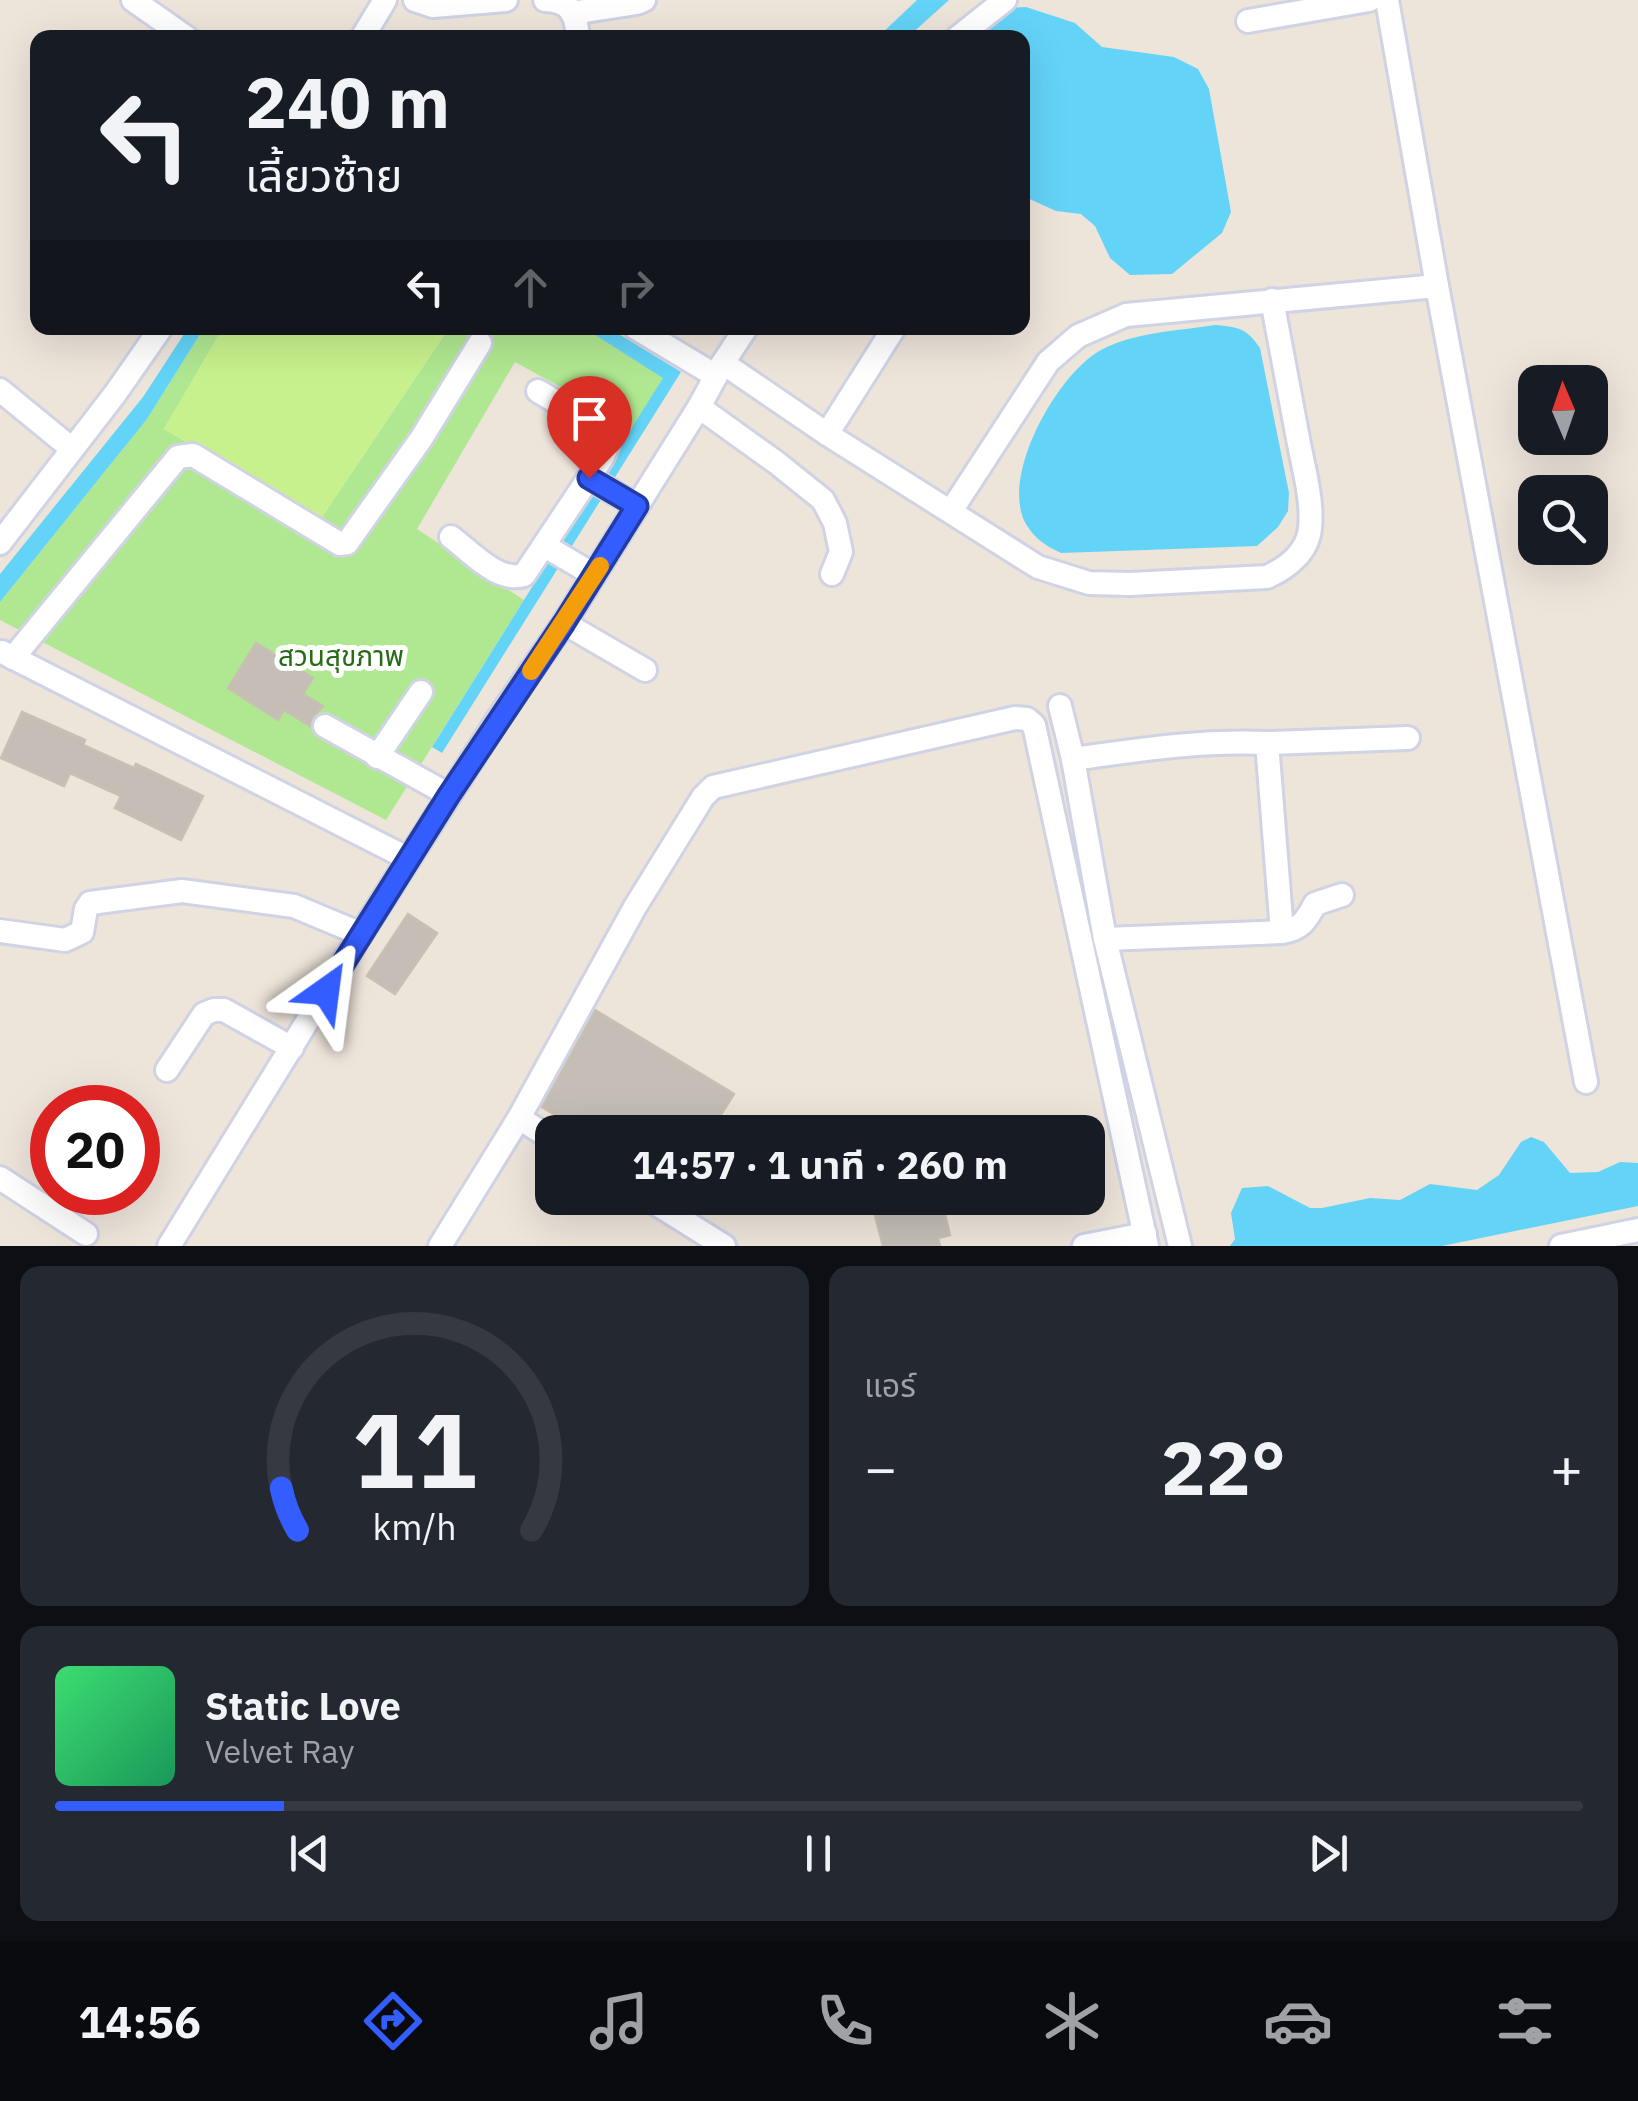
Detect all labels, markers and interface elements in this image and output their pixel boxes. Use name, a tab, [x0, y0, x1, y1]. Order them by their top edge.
text: 240 m	[245, 56, 450, 147]
icon: left	[80, 70, 210, 200]
text: เลี้ยวซ้าย	[245, 146, 402, 204]
icon: left	[398, 260, 453, 315]
icon: ahead	[503, 260, 558, 315]
icon: right	[608, 260, 663, 315]
north arrow	[1518, 365, 1608, 455]
map controls	[1518, 365, 1608, 565]
pin	[547, 376, 632, 479]
icon: arrive	[562, 391, 617, 446]
button: search	[1518, 475, 1608, 565]
park label: สวนสุขภาพ	[278, 637, 404, 674]
position arrow	[274, 939, 378, 1043]
speed limit sign: 20	[30, 1085, 160, 1215]
text: 14:57 · 1 นาที · 260 m	[632, 1140, 1008, 1189]
text: แอร์	[864, 1364, 916, 1406]
text: 11	[352, 1381, 477, 1517]
text: 22°	[1161, 1418, 1286, 1516]
text: −	[864, 1432, 897, 1503]
text: +	[1550, 1432, 1583, 1503]
text: km/h	[372, 1503, 457, 1550]
text: Static Love	[205, 1681, 401, 1730]
text: Velvet Ray	[205, 1730, 354, 1772]
icon: previous	[282, 1826, 337, 1881]
icon: pause	[791, 1826, 846, 1881]
icon: next	[1301, 1826, 1356, 1881]
icon: directions	[358, 1986, 428, 2056]
icon: music	[584, 1986, 654, 2056]
icon: phone	[810, 1986, 880, 2056]
icon: climate	[1037, 1986, 1107, 2056]
icon: car	[1263, 1986, 1333, 2056]
icon: filters	[1490, 1986, 1560, 2056]
text: 14:56	[78, 1992, 201, 2050]

